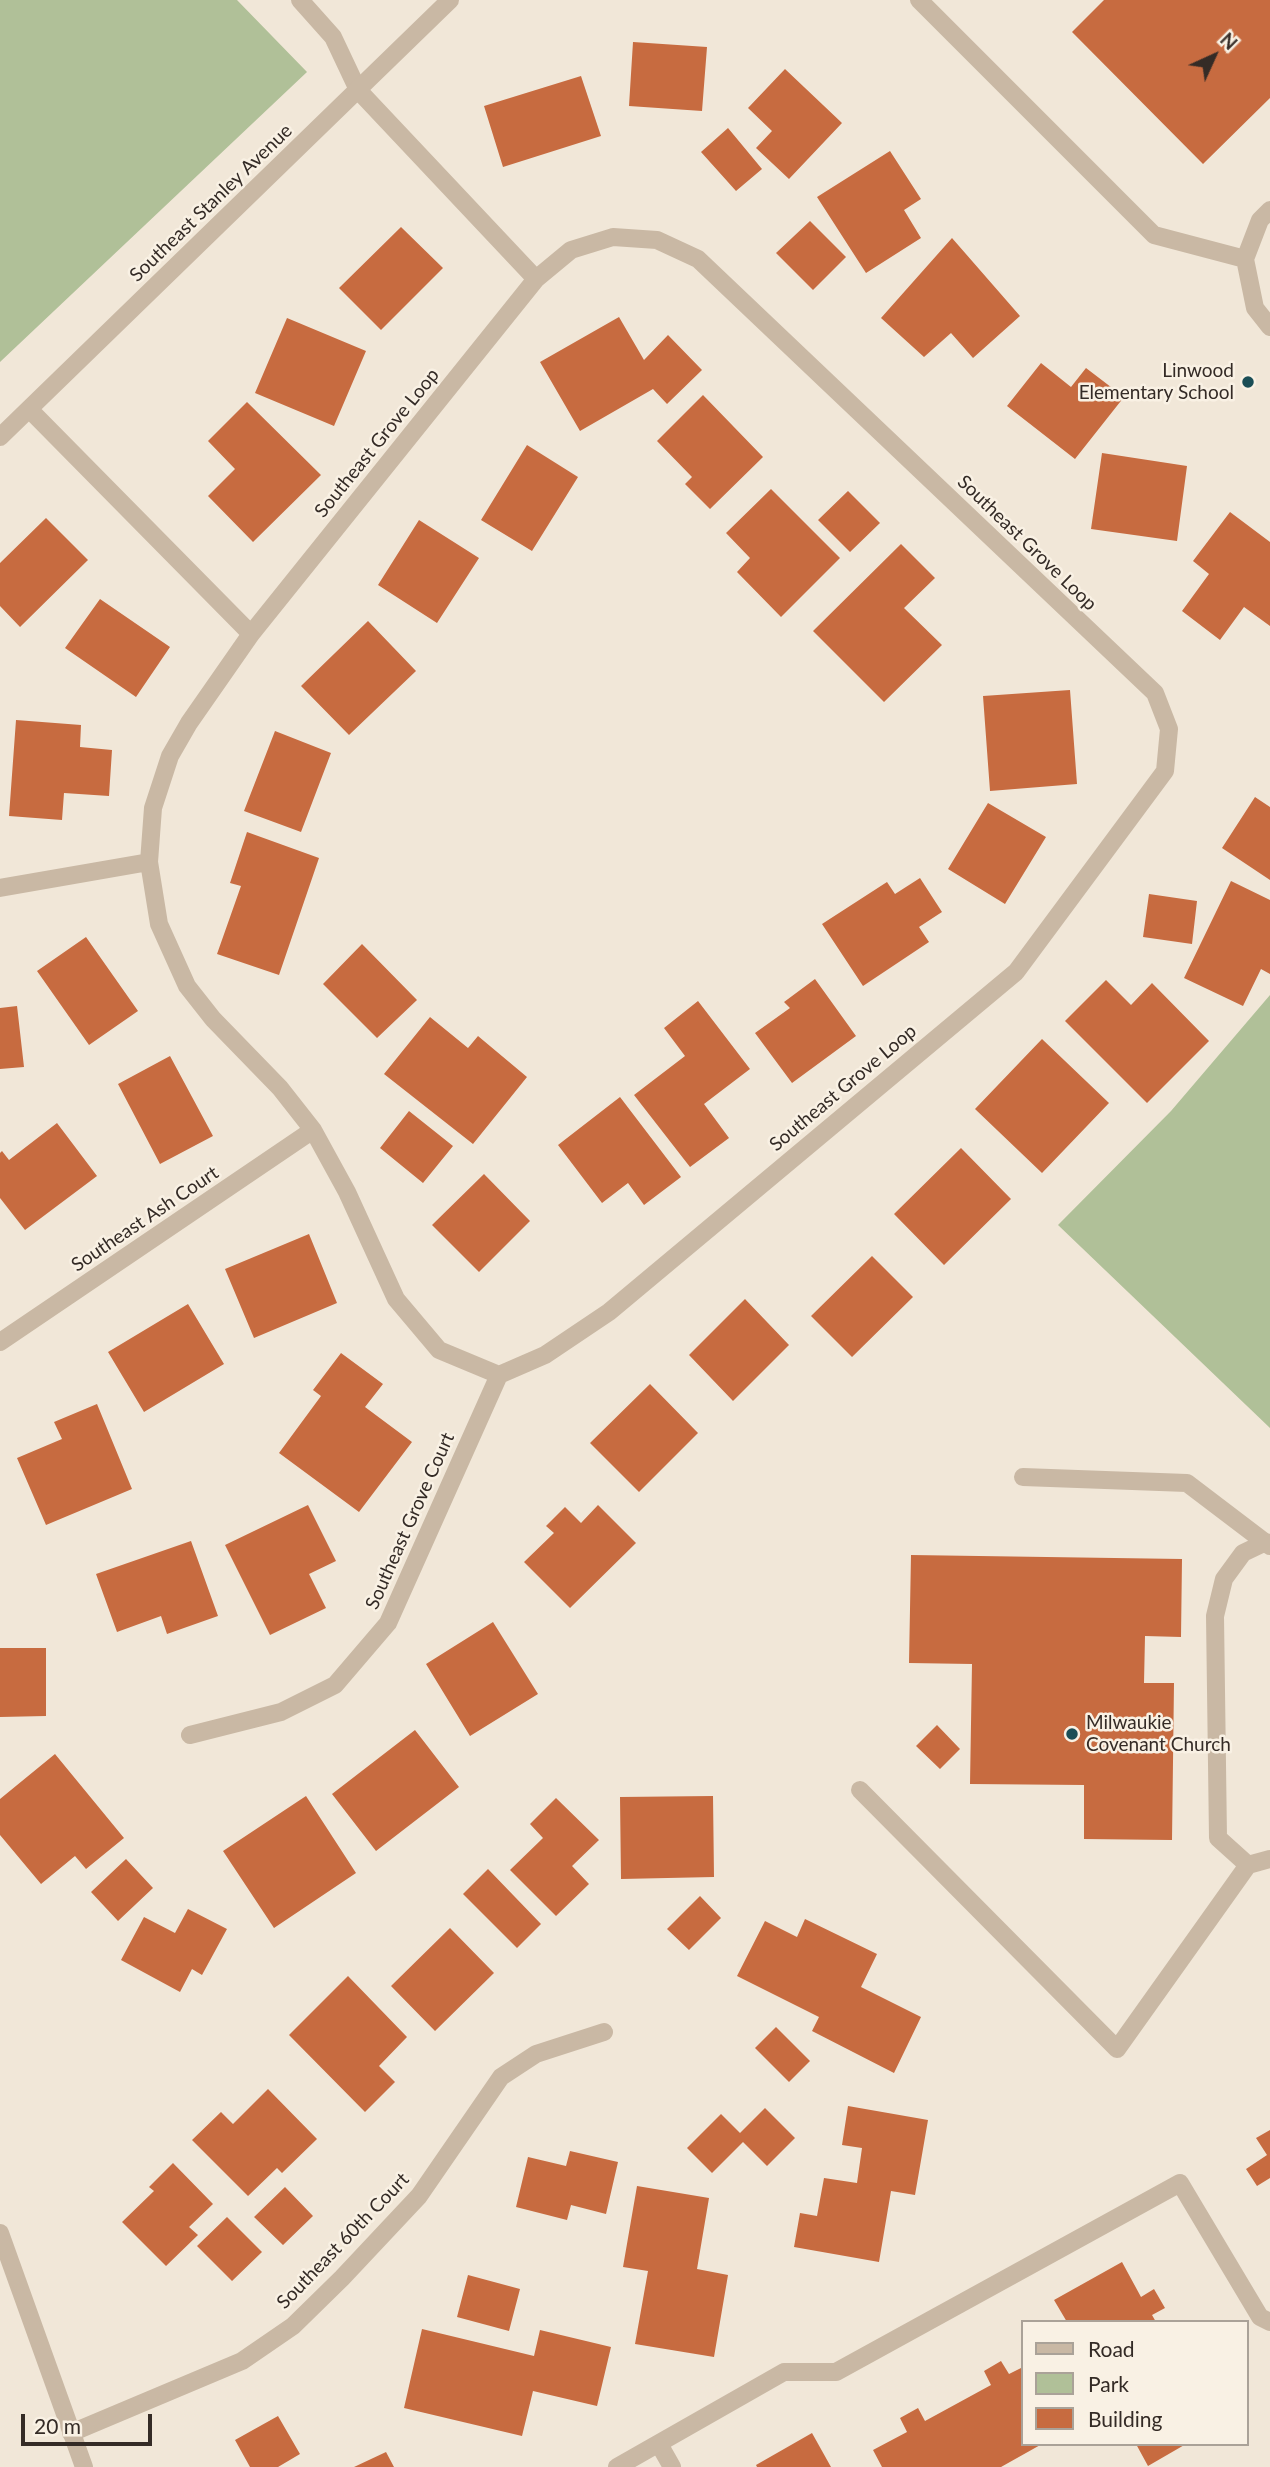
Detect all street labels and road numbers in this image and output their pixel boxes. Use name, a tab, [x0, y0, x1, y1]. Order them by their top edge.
street label: Southeast Stanley Avenue	[125, 119, 297, 287]
street label: Southeast Grove Loop	[310, 364, 444, 522]
street label: Southeast Grove Loop	[953, 471, 1101, 615]
street label: Southeast Grove Loop	[765, 1020, 921, 1156]
street label: Southeast Ash Court	[67, 1161, 223, 1277]
street label: Southeast Grove Court	[361, 1429, 459, 1613]
street label: Southeast 60th Court	[272, 2168, 414, 2314]

